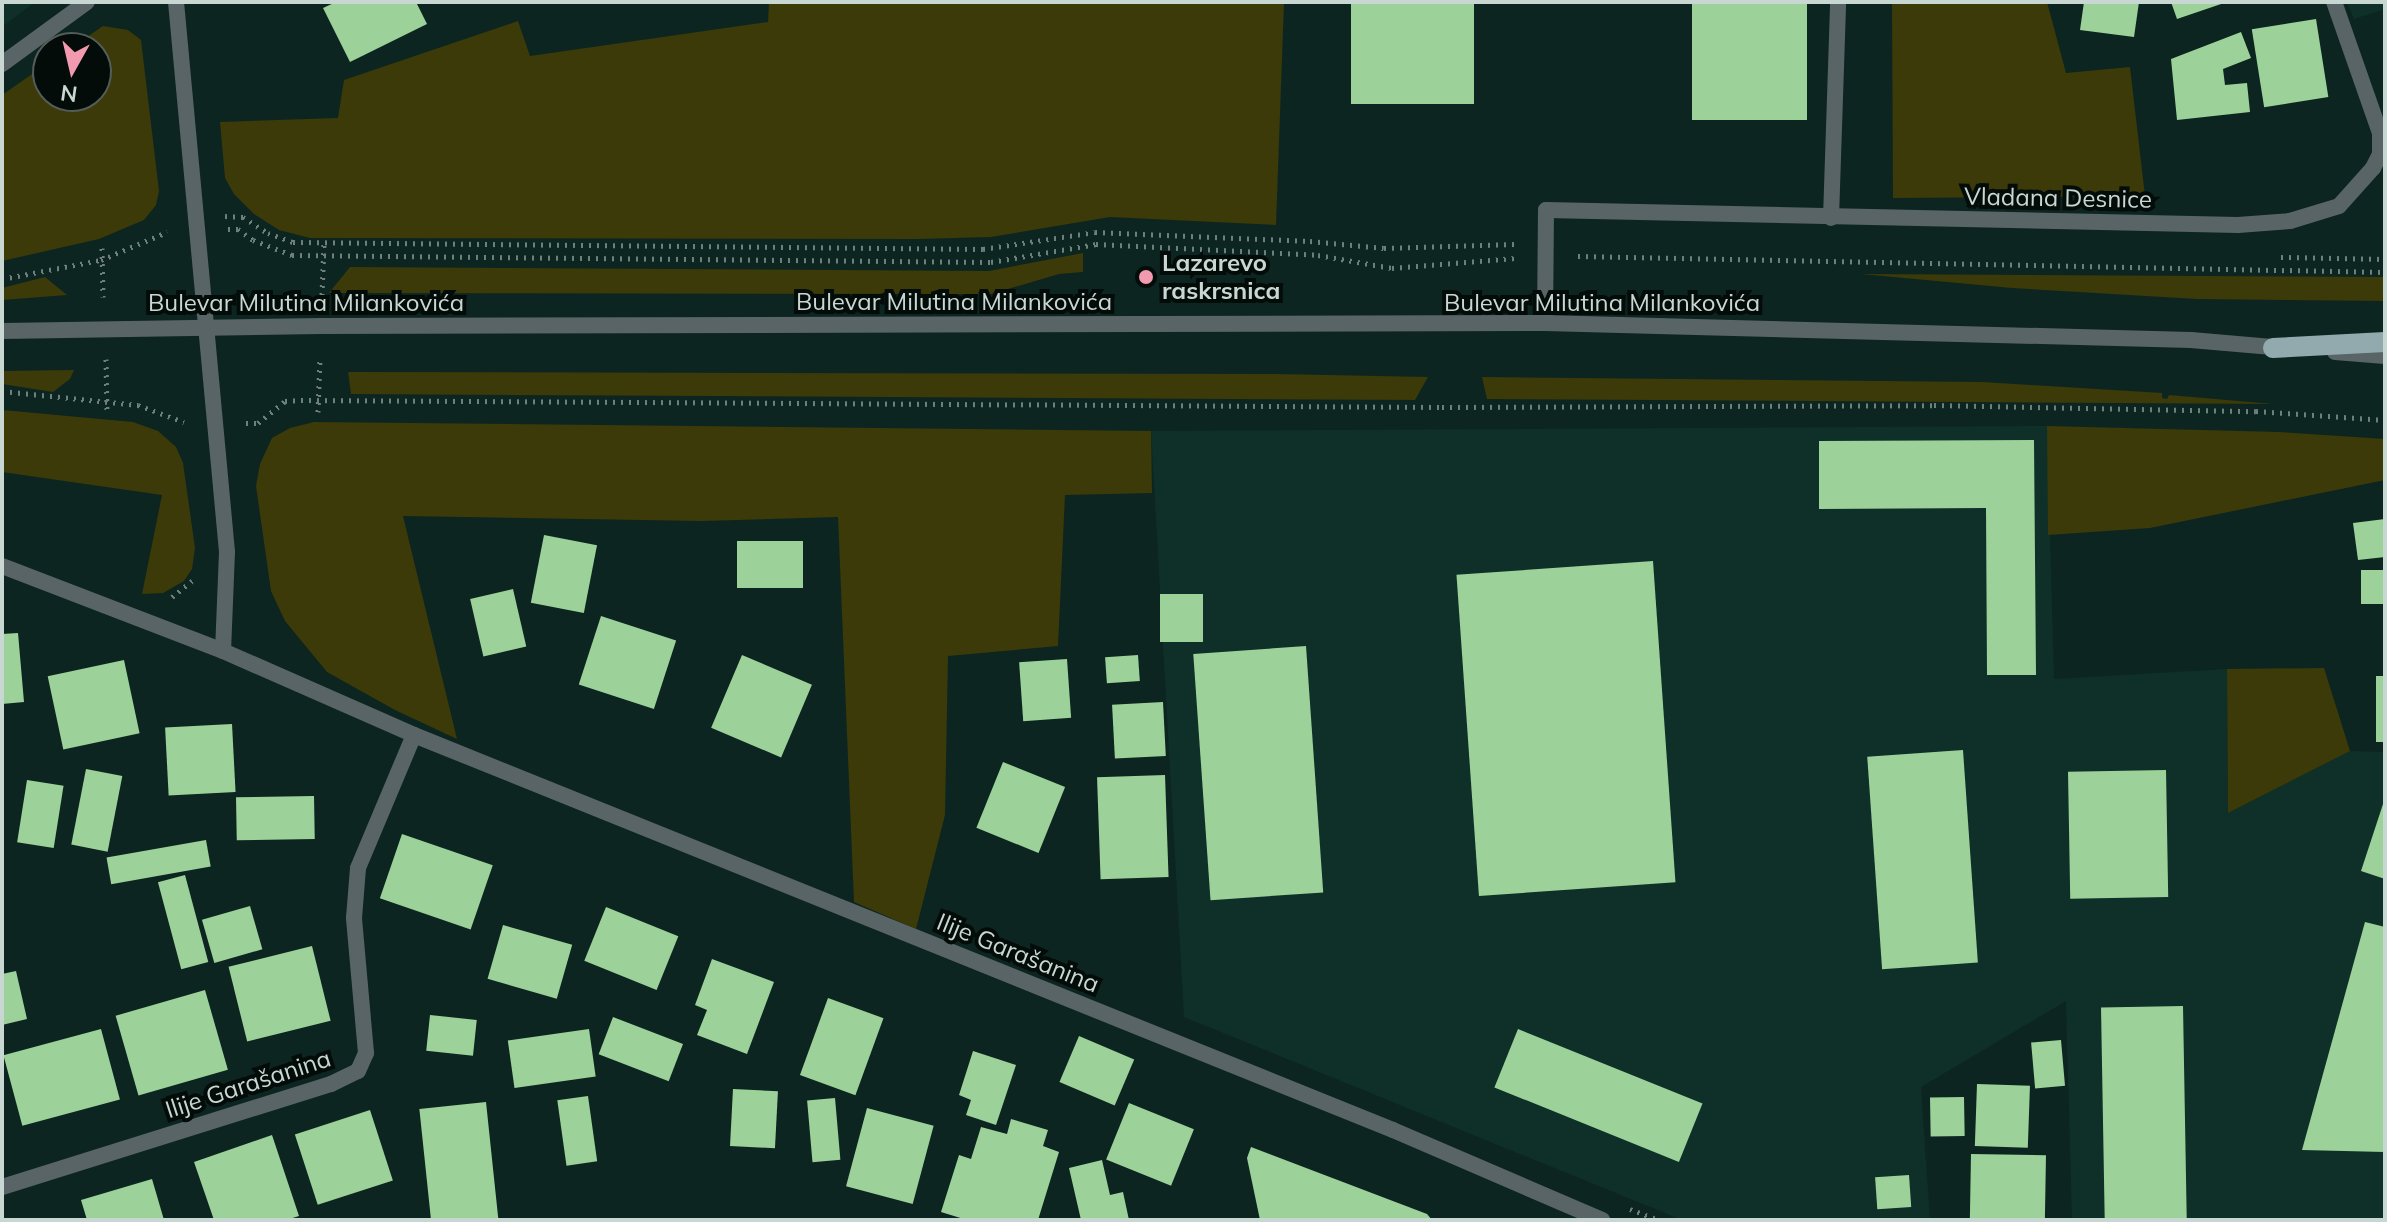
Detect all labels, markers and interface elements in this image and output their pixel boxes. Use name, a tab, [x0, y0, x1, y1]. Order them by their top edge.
north arrow	[32, 32, 112, 112]
text: N	[59, 79, 79, 109]
street label: Vladana Desnice	[1964, 182, 2152, 214]
place label: Lazarevo raskrsnica	[1162, 249, 1280, 305]
marker: Lazarevo raskrsnica	[1137, 268, 1155, 286]
street label: Bulevar Milutina Milankovića	[796, 288, 1112, 316]
street label: Bulevar Milutina Milankovića	[148, 289, 464, 317]
street label: Bulevar Milutina Milankovića	[1444, 289, 1760, 317]
street label: Ilije Garašanina	[933, 907, 1103, 999]
street label: Ilije Garašanina	[162, 1044, 334, 1124]

